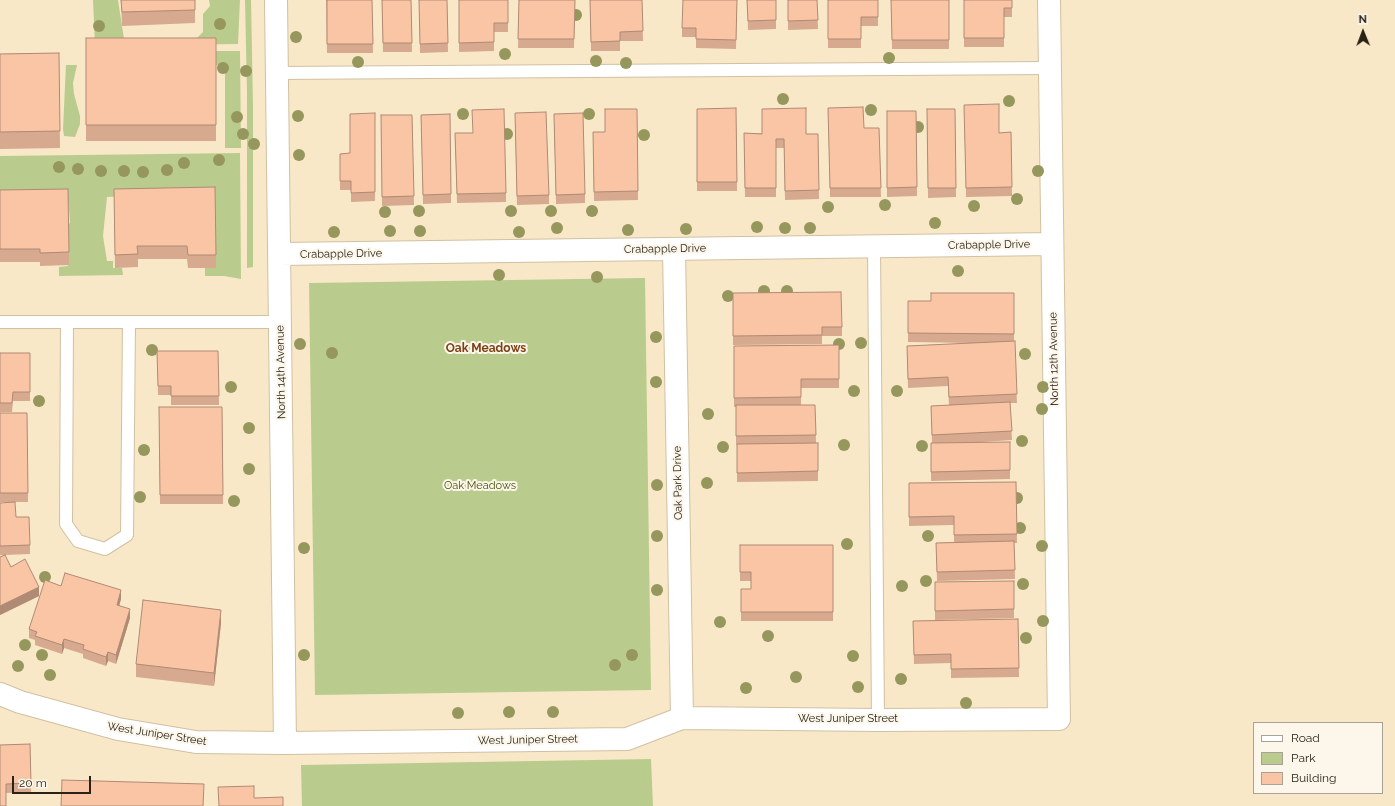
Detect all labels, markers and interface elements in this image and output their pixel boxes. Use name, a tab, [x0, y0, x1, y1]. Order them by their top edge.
north arrow	[1343, 12, 1383, 52]
text: N	[1358, 13, 1367, 26]
street label: Crabapple Drive	[948, 238, 1030, 252]
street label: Crabapple Drive	[624, 242, 706, 256]
street label: Crabapple Drive	[300, 247, 382, 261]
street label: North 12th Avenue	[1047, 312, 1061, 406]
street label: North 14th Avenue	[274, 325, 288, 419]
district label: Oak Meadows	[446, 341, 526, 355]
street label: Oak Park Drive	[671, 446, 685, 520]
park label: Oak Meadows	[444, 479, 516, 493]
street label: West Juniper Street	[798, 712, 898, 726]
street label: West Juniper Street	[107, 720, 207, 748]
legend	[1253, 722, 1383, 794]
text: Road	[1291, 731, 1320, 745]
street label: West Juniper Street	[478, 733, 578, 747]
text: Park	[1291, 751, 1316, 765]
scale bar	[14, 768, 93, 794]
text: Building	[1291, 771, 1337, 785]
text: 20 m	[19, 776, 47, 790]

